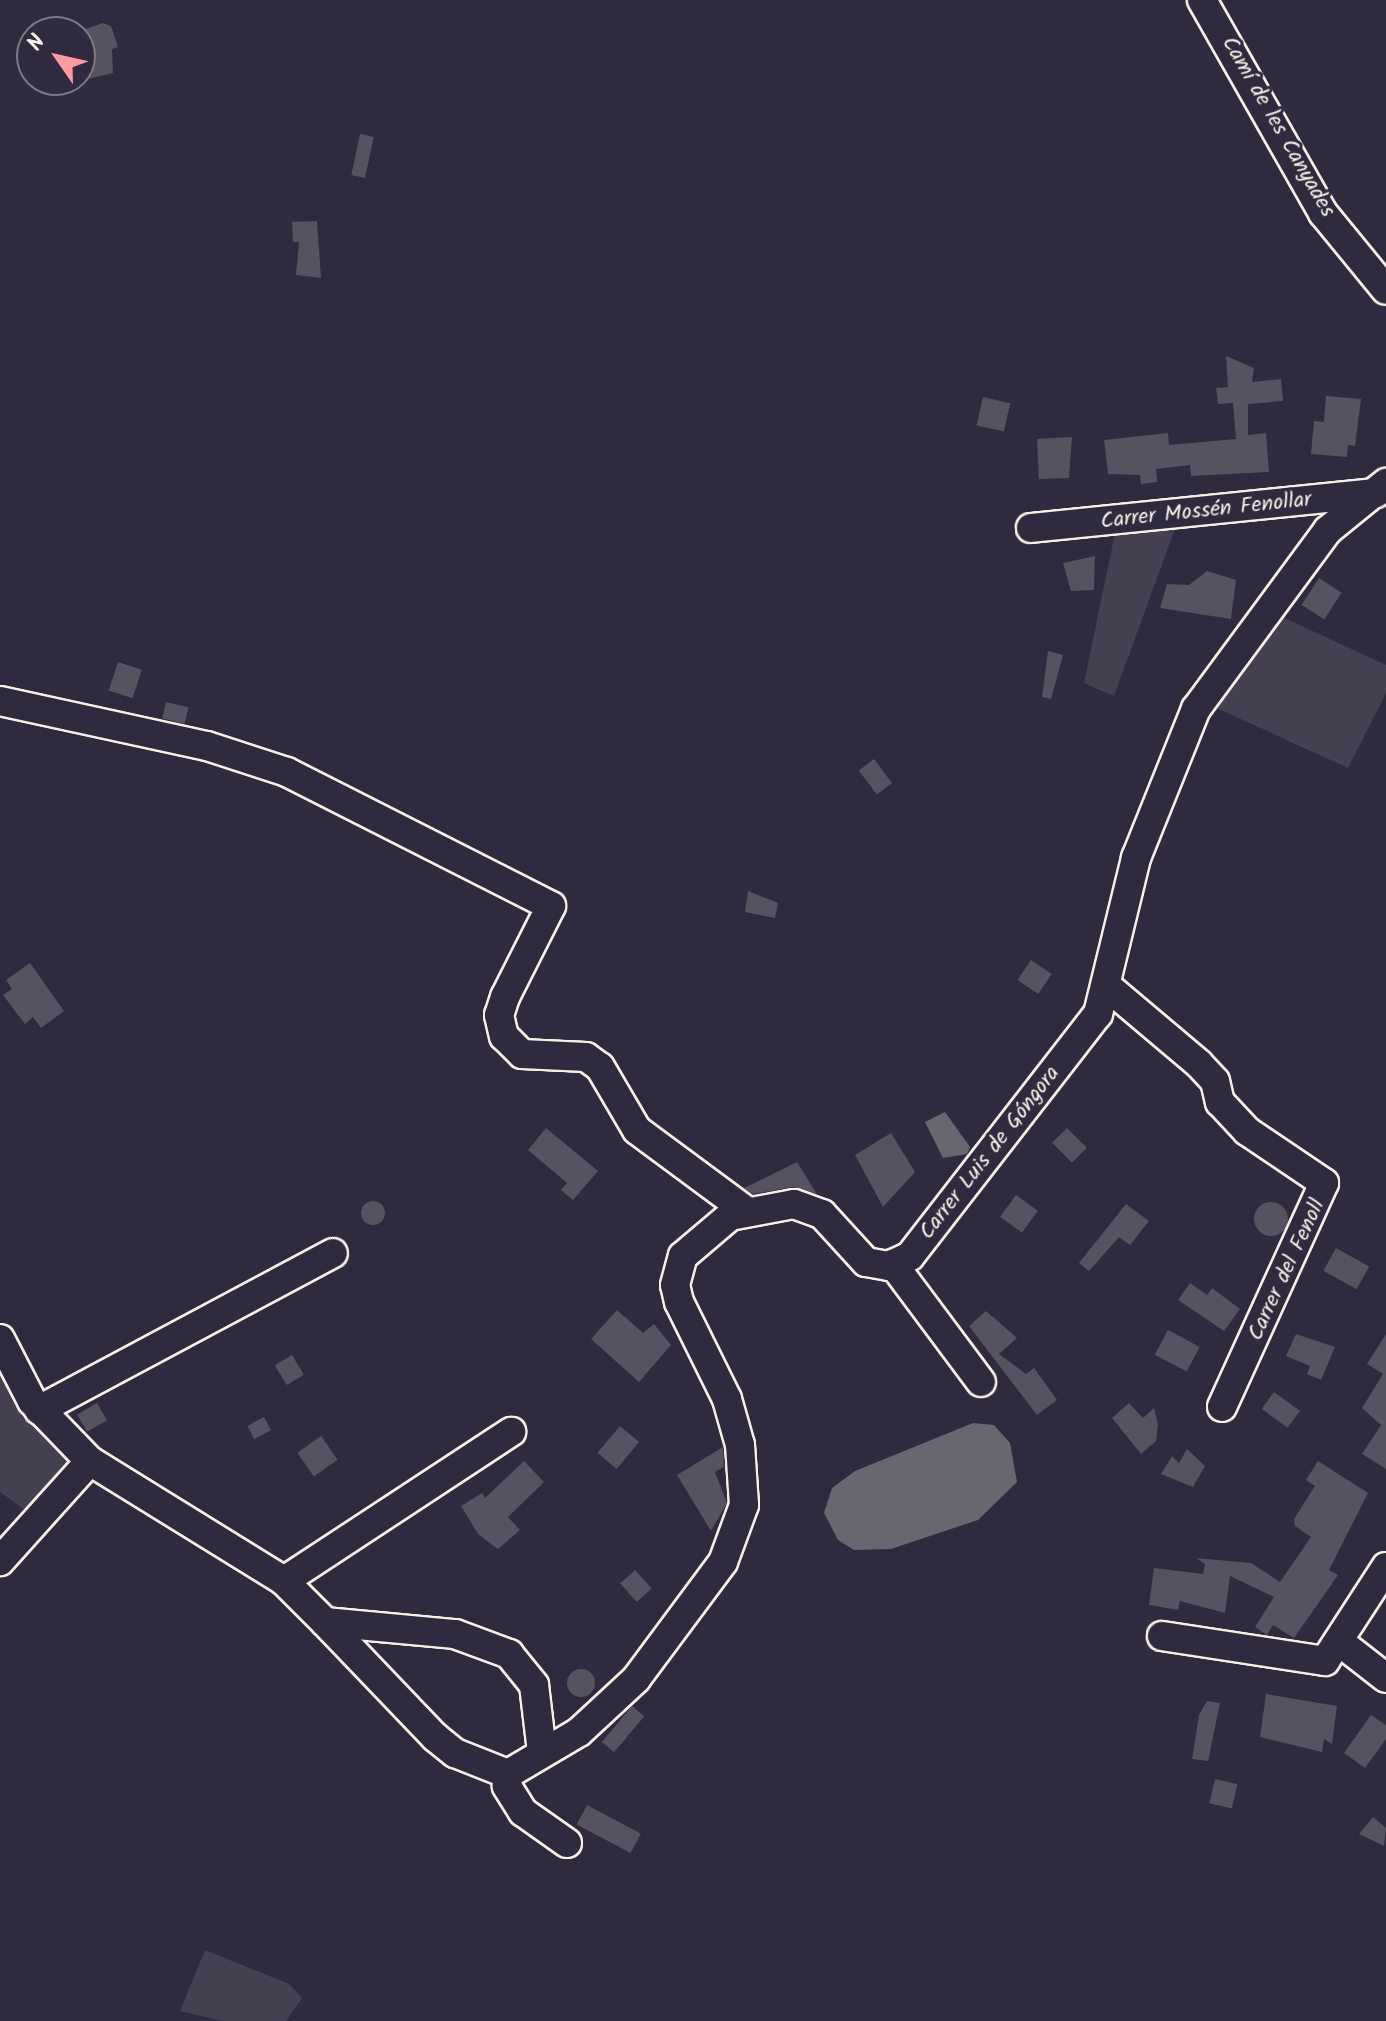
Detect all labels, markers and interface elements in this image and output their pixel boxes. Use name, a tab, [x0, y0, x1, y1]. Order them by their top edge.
north arrow	[16, 16, 96, 96]
text: N	[19, 28, 56, 59]
street label: Camí de les Canyades	[1215, 32, 1341, 222]
street label: Carrer Mossén Fenollar	[1099, 487, 1313, 535]
street label: Carrer Luis de Góngora	[914, 1061, 1066, 1245]
street label: Carrer del Fenoll	[1243, 1195, 1331, 1345]

